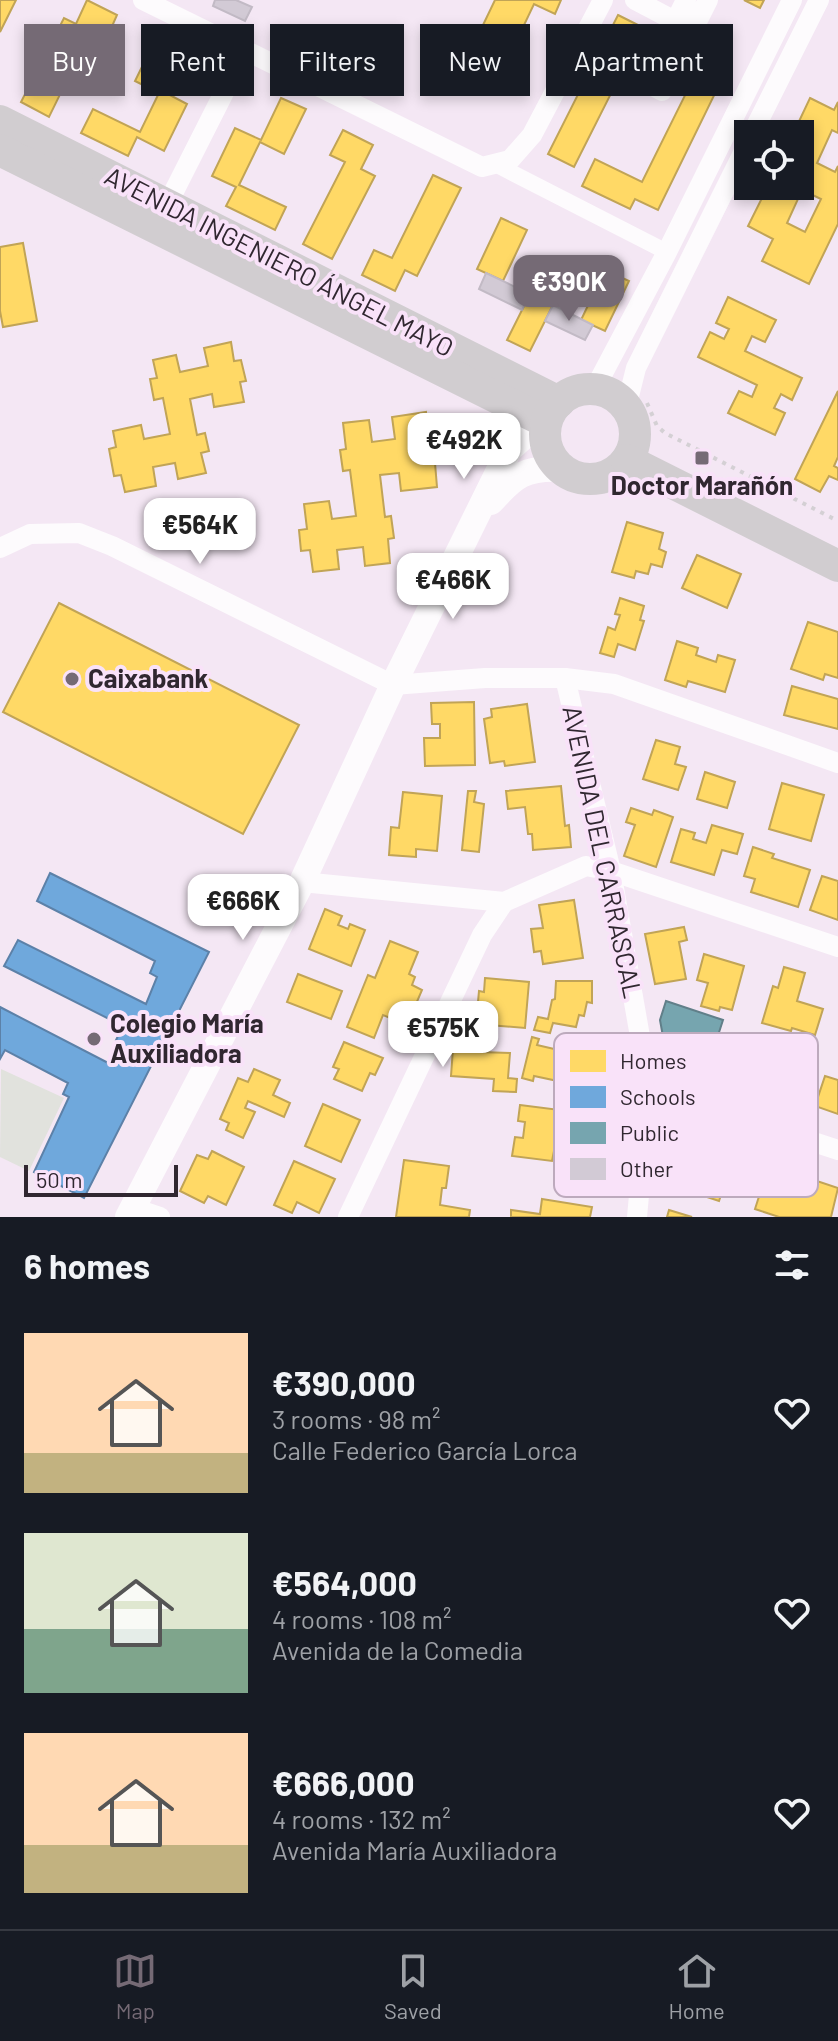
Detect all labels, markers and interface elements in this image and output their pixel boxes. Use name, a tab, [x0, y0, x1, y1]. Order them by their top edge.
chip: Buy	[24, 24, 125, 96]
chip: Rent	[141, 24, 254, 96]
chip: Filters	[270, 24, 404, 96]
chip: New	[420, 24, 530, 96]
chip: Apartment	[546, 24, 733, 96]
map controls	[734, 120, 814, 200]
button: locate	[734, 120, 814, 200]
street label: AVENIDA INGENIERO ÁNGEL MAYO	[100, 159, 459, 362]
pin: €390K	[513, 255, 625, 323]
text: €390K	[531, 265, 607, 296]
pin: €492K	[408, 413, 520, 481]
text: €492K	[426, 423, 502, 454]
marker: Doctor Marañón	[693, 449, 711, 467]
place label: Doctor Marañón	[611, 469, 793, 500]
pin: €564K	[144, 498, 256, 566]
text: €564K	[162, 508, 238, 539]
pin: €466K	[397, 553, 509, 621]
text: €466K	[415, 563, 491, 594]
place label: Caixabank	[88, 662, 208, 693]
marker: Caixabank	[63, 670, 81, 688]
street label: AVENIDA DEL CARRASCAL	[557, 703, 650, 1001]
pin: €666K	[187, 874, 299, 942]
text: €666K	[206, 884, 280, 915]
pin: €575K	[387, 1001, 499, 1069]
place label: Colegio María Auxiliadora	[110, 1007, 264, 1068]
text: €575K	[406, 1011, 480, 1042]
marker: Colegio María Auxiliadora	[85, 1030, 103, 1048]
legend	[554, 1033, 818, 1197]
text: Homes	[620, 1047, 687, 1073]
text: Schools	[620, 1083, 696, 1109]
text: Public	[620, 1119, 679, 1145]
text: Other	[620, 1155, 673, 1181]
scale bar	[24, 1161, 178, 1197]
text: 50 m	[36, 1166, 82, 1192]
icon: filters	[770, 1243, 814, 1287]
text: 6 homes	[24, 1245, 150, 1286]
text: €390,000	[272, 1362, 416, 1403]
icon: home	[88, 1365, 184, 1461]
icon: heart	[770, 1391, 814, 1435]
text: 3 rooms · 98 m²	[272, 1403, 440, 1434]
text: Calle Federico García Lorca	[272, 1434, 577, 1465]
text: €564,000	[272, 1562, 417, 1603]
icon: home	[88, 1565, 184, 1661]
icon: heart	[770, 1591, 814, 1635]
text: 4 rooms · 108 m²	[272, 1603, 452, 1634]
text: Avenida de la Comedia	[272, 1634, 523, 1665]
text: €666,000	[272, 1762, 415, 1803]
icon: home	[88, 1765, 184, 1861]
icon: heart	[770, 1791, 814, 1835]
text: 4 rooms · 132 m²	[272, 1803, 451, 1834]
text: Avenida María Auxiliadora	[272, 1834, 557, 1865]
tab: Map	[113, 1949, 157, 2023]
tab: Saved	[384, 1949, 442, 2023]
tab: Home	[668, 1949, 725, 2023]

